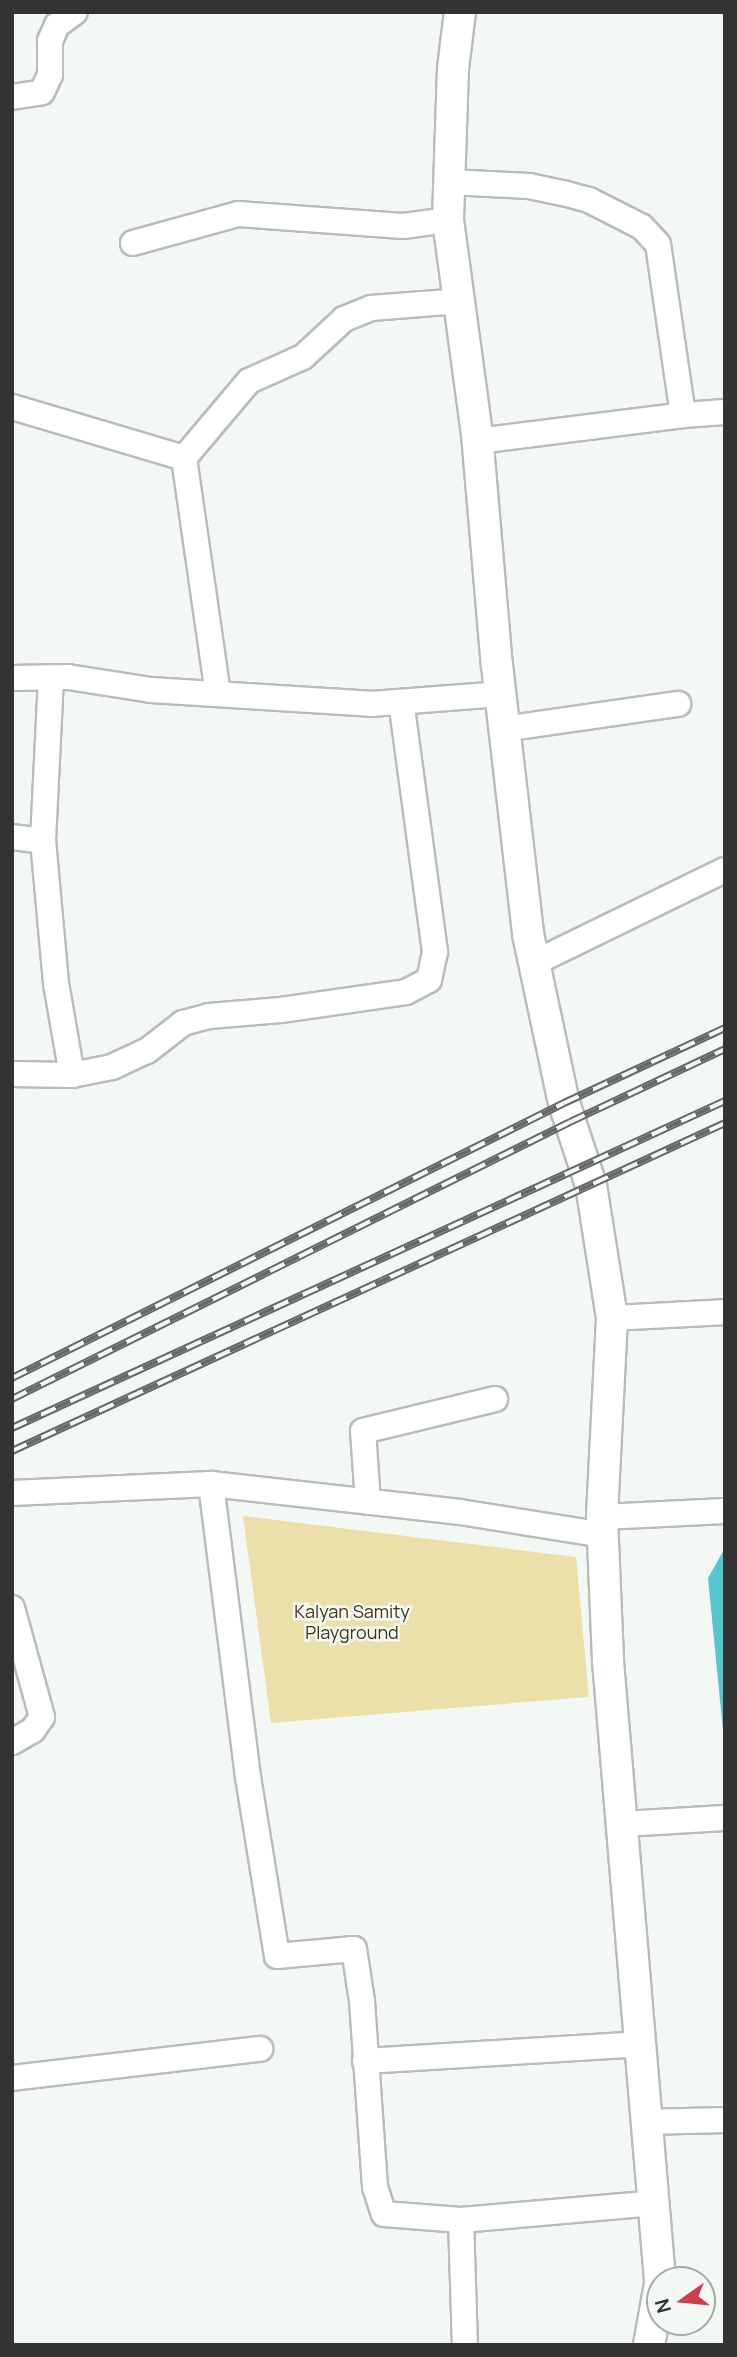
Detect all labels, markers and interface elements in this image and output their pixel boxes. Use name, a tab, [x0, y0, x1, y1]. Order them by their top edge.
park label: Kalyan Samity Playground	[294, 1601, 410, 1644]
north arrow	[646, 2266, 716, 2336]
text: N	[648, 2296, 677, 2316]

